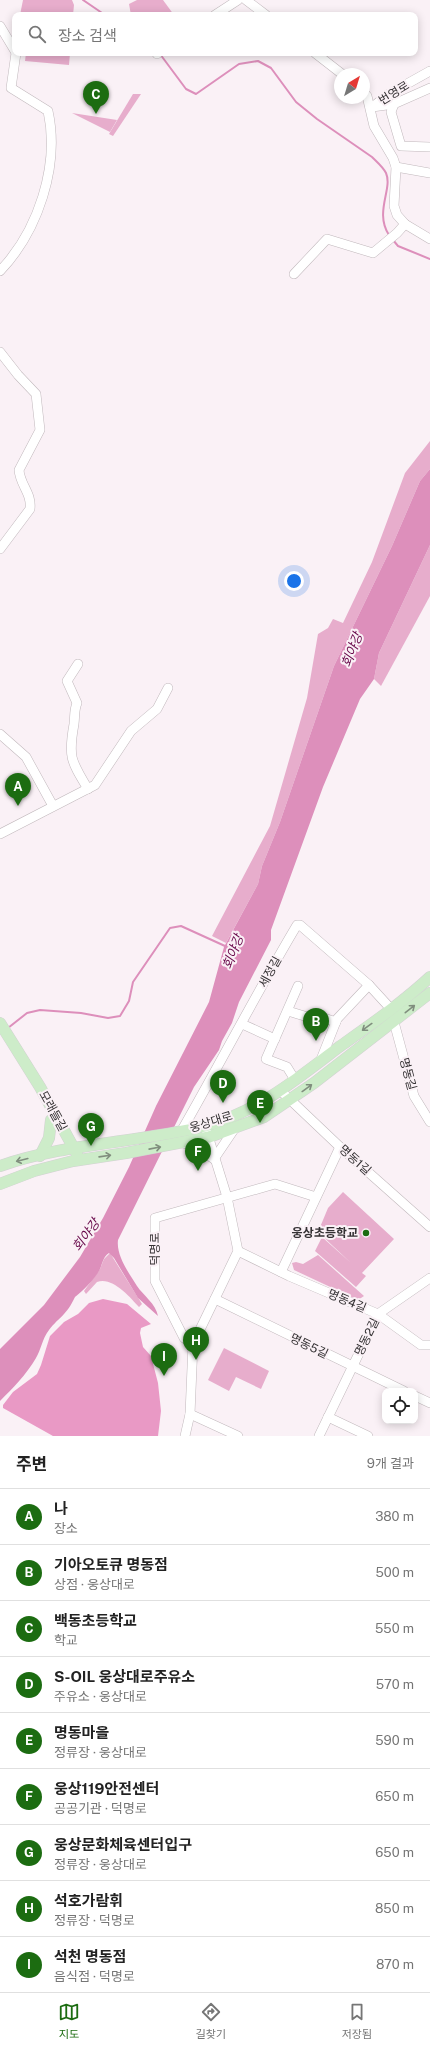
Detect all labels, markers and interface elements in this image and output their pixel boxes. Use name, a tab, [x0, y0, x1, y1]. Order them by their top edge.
search box	[12, 12, 418, 56]
icon: search	[26, 23, 48, 45]
text: 장소 검색	[58, 27, 117, 44]
north arrow	[334, 68, 370, 104]
street label: 번영로	[376, 78, 412, 108]
pin: C	[83, 81, 109, 114]
your location	[284, 571, 304, 591]
water label: 회야강	[339, 629, 366, 669]
pin: A	[5, 773, 31, 806]
water label: 회야강	[220, 931, 247, 971]
street label: 세정길	[256, 954, 284, 990]
one-way arrow	[405, 1005, 416, 1014]
pin: B	[303, 1008, 329, 1041]
one-way arrow	[361, 1023, 372, 1031]
street label: 명동길	[397, 1056, 419, 1092]
pin: D	[210, 1070, 236, 1103]
one-way arrow	[301, 1084, 312, 1092]
street label: 모래들길	[36, 1088, 70, 1134]
pin: E	[247, 1090, 273, 1123]
street label: 웅상대로	[188, 1109, 234, 1135]
pin: G	[78, 1113, 104, 1146]
pin: F	[185, 1138, 211, 1171]
street label: 명동1길	[336, 1142, 374, 1178]
one-way arrow	[148, 1144, 161, 1152]
one-way arrow	[98, 1152, 111, 1160]
one-way arrow	[16, 1156, 29, 1164]
water label: 회야강	[69, 1214, 104, 1254]
place label: 웅상초등학교	[292, 1226, 358, 1240]
marker: 웅상초등학교	[361, 1228, 371, 1238]
street label: 덕명로	[148, 1232, 162, 1266]
street label: 명동4길	[326, 1287, 368, 1315]
street label: 명동2길	[352, 1316, 382, 1358]
pin: H	[183, 1327, 209, 1360]
street label: 명동5길	[288, 1331, 330, 1361]
pin: I	[151, 1343, 177, 1376]
map controls	[382, 1388, 418, 1424]
button: locate	[382, 1388, 418, 1424]
text: 주변	[16, 1454, 47, 1474]
text: 9개 결과	[367, 1456, 414, 1471]
text: 나	[54, 1500, 68, 1517]
text: A	[24, 1509, 34, 1524]
text: 380 m	[375, 1509, 414, 1524]
text: 장소	[54, 1521, 78, 1536]
text: 기아오토큐 명동점	[54, 1556, 168, 1573]
text: B	[25, 1565, 33, 1580]
text: 500 m	[375, 1565, 414, 1580]
text: 상점 · 웅상대로	[54, 1577, 135, 1592]
text: 백동초등학교	[54, 1612, 137, 1629]
text: C	[24, 1621, 34, 1636]
text: 550 m	[375, 1621, 414, 1636]
text: 학교	[54, 1633, 78, 1648]
text: S-OIL 웅상대로주유소	[54, 1668, 195, 1685]
text: D	[24, 1677, 34, 1692]
text: 570 m	[376, 1677, 414, 1692]
text: 주유소 · 웅상대로	[54, 1689, 147, 1704]
text: 명동마을	[54, 1724, 109, 1741]
text: E	[25, 1733, 33, 1748]
text: 590 m	[375, 1733, 414, 1748]
text: 정류장 · 웅상대로	[54, 1745, 147, 1760]
text: 웅상119안전센터	[54, 1780, 160, 1797]
text: F	[25, 1789, 33, 1804]
text: 650 m	[375, 1789, 414, 1804]
text: 공공기관 · 덕명로	[54, 1801, 147, 1816]
text: 웅상문화체육센터입구	[54, 1836, 192, 1853]
text: G	[24, 1845, 34, 1860]
text: 650 m	[375, 1845, 414, 1860]
text: 정류장 · 웅상대로	[54, 1857, 147, 1872]
text: 석호가람휘	[54, 1892, 123, 1909]
text: H	[24, 1901, 34, 1916]
text: 850 m	[375, 1901, 414, 1916]
text: 정류장 · 덕명로	[54, 1913, 135, 1928]
text: 석천 명동점	[54, 1948, 126, 1965]
text: I	[27, 1957, 31, 1972]
text: 870 m	[376, 1957, 414, 1972]
text: 음식점 · 덕명로	[54, 1969, 135, 1984]
tab: 지도	[58, 2001, 80, 2041]
tab: 길찾기	[196, 2001, 226, 2041]
tab: 저장됨	[342, 2001, 372, 2041]

